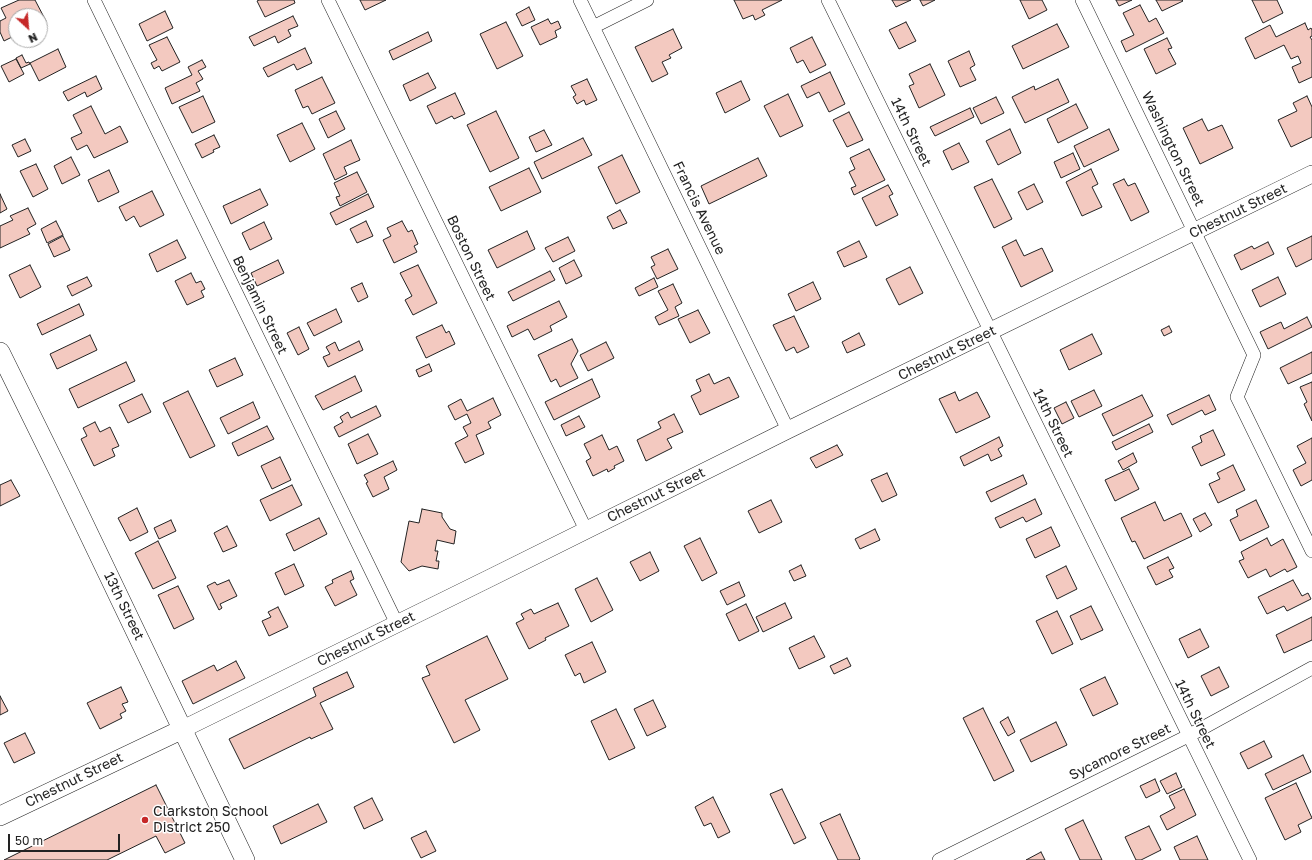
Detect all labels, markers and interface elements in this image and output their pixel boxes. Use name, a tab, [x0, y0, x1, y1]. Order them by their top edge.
north arrow	[8, 8, 48, 48]
text: N	[26, 31, 40, 46]
street label: Washington Street	[1138, 89, 1208, 209]
street label: 14th Street	[887, 95, 935, 169]
street label: Francis Avenue	[669, 159, 729, 257]
street label: Chestnut Street	[1186, 180, 1290, 242]
street label: Boston Street	[443, 213, 499, 303]
street label: Benjamin Street	[229, 253, 291, 357]
street label: Chestnut Street	[895, 322, 999, 384]
street label: 14th Street	[1029, 386, 1077, 460]
street label: Chestnut Street	[604, 464, 708, 526]
street label: 13th Street	[100, 569, 148, 643]
street label: Chestnut Street	[314, 608, 418, 670]
street label: 14th Street	[1171, 677, 1219, 751]
street label: Sycamore Street	[1066, 720, 1174, 784]
street label: Chestnut Street	[22, 749, 126, 811]
place label: Clarkston School District 250	[153, 804, 268, 836]
marker: Clarkston School District 250	[140, 815, 150, 825]
scale bar	[10, 826, 122, 852]
text: 50 m	[15, 833, 43, 848]

